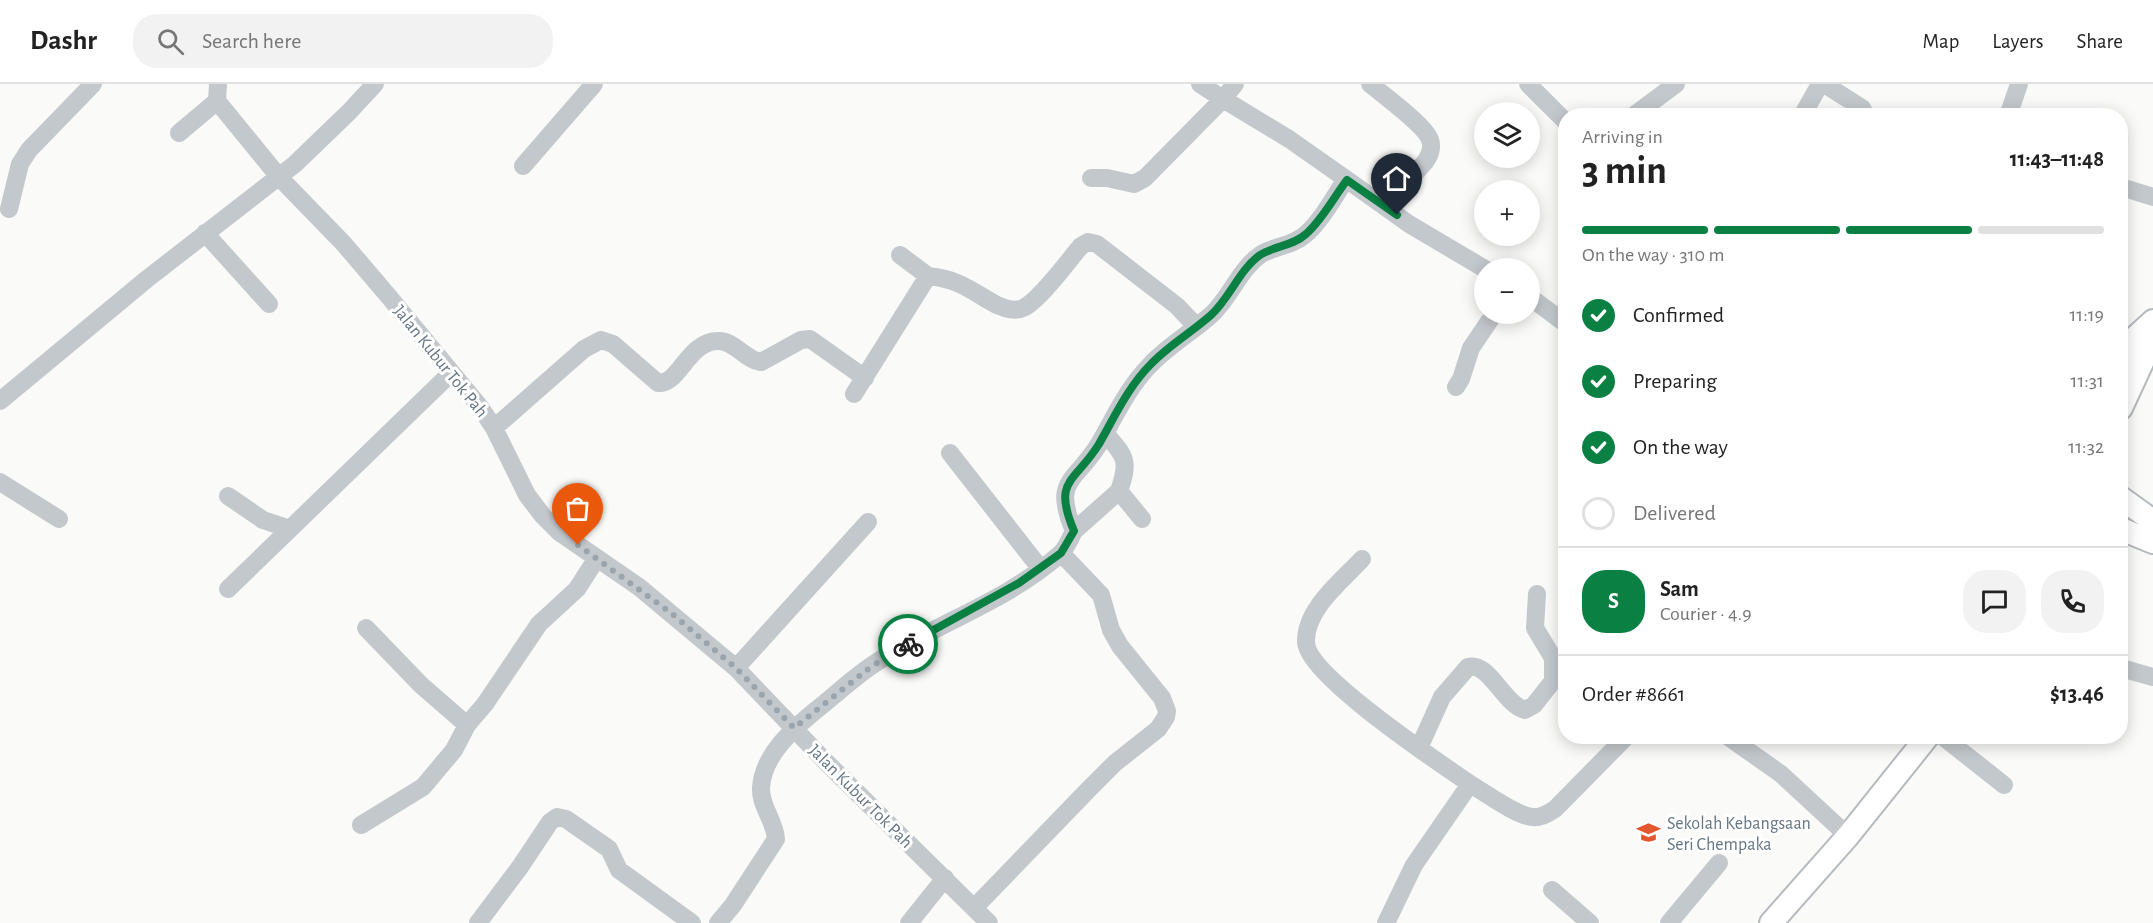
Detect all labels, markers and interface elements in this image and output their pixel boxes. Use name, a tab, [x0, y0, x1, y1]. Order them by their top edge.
search box	[133, 14, 553, 68]
icon: search	[154, 25, 187, 58]
text: Dashr	[30, 27, 97, 55]
text: Search here	[202, 30, 301, 52]
text: Map	[1923, 31, 1959, 52]
text: Layers	[1992, 31, 2043, 52]
text: Share	[2076, 31, 2123, 52]
map controls	[1474, 102, 1540, 324]
button: layers	[1474, 102, 1540, 168]
text: Arriving in	[1582, 127, 1663, 147]
text: 11:43–11:48	[2010, 148, 2104, 170]
text: 3 min	[1582, 152, 1667, 191]
pin	[1371, 153, 1422, 215]
icon: home	[1380, 162, 1413, 195]
button: +	[1474, 180, 1540, 246]
text: On the way · 310 m	[1582, 245, 1724, 265]
button: −	[1474, 258, 1540, 324]
icon: check	[1582, 299, 1615, 332]
street label: Jalan Kubur Tok Pah	[390, 302, 491, 421]
text: Confirmed	[1633, 304, 1724, 326]
text: 11:19	[2069, 305, 2104, 325]
icon: check	[1582, 365, 1615, 398]
text: Preparing	[1633, 370, 1717, 392]
text: 11:31	[2071, 371, 2104, 391]
icon: check	[1582, 431, 1615, 464]
text: On the way	[1633, 436, 1728, 458]
text: 11:32	[2068, 437, 2104, 457]
pin	[552, 483, 603, 545]
icon: bag	[561, 492, 594, 525]
text: Delivered	[1633, 502, 1716, 524]
button: chat	[1963, 570, 2026, 633]
button: phone	[2041, 570, 2104, 633]
text: Sam	[1660, 578, 1699, 600]
text: S	[1608, 590, 1619, 612]
text: Courier · 4.9	[1660, 604, 1752, 624]
courier	[878, 614, 938, 674]
icon: bike	[892, 628, 925, 661]
text: Order #8661	[1582, 683, 1685, 705]
text: $13.46	[2050, 683, 2104, 705]
street label: Jalan Kubur Tok Pah	[805, 741, 916, 852]
place label: Sekolah Kebangsaan Seri Chempaka	[1667, 815, 1811, 854]
school or university icon: Sekolah Kebangsaan Seri Chempaka	[1636, 820, 1662, 846]

